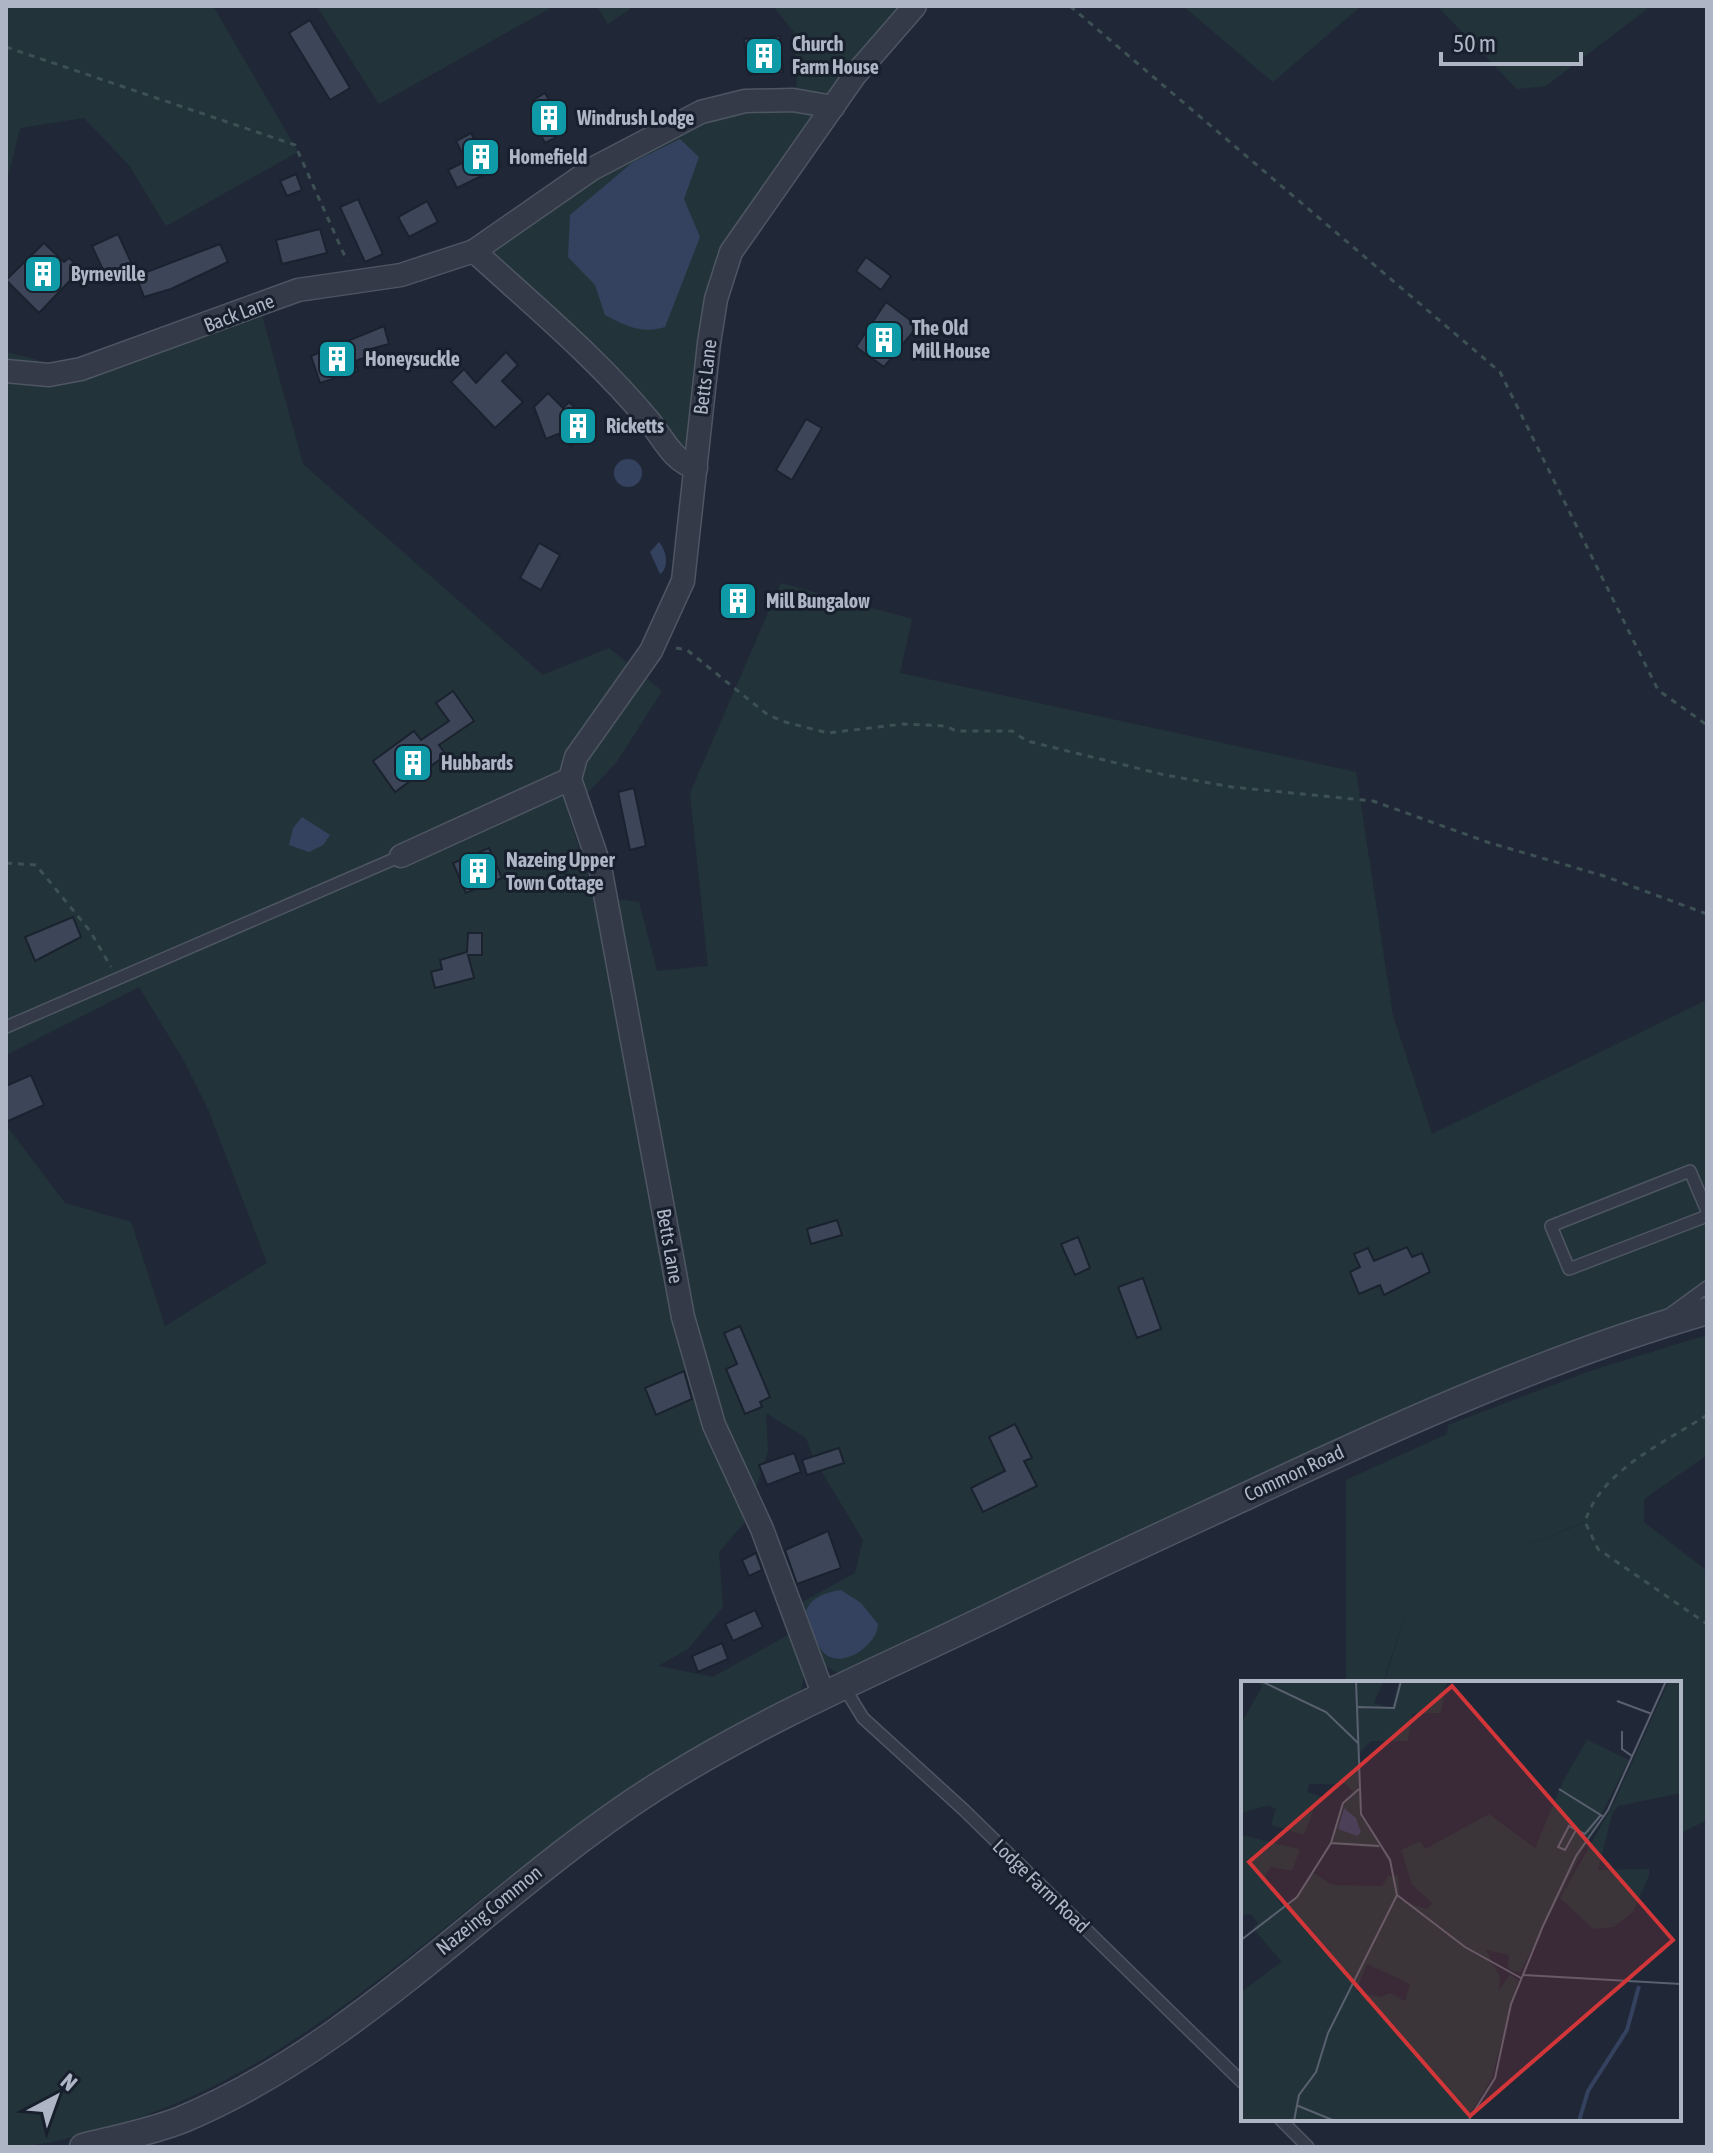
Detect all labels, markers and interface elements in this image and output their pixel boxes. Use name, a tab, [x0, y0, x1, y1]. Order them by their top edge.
scale bar	[1441, 16, 1581, 66]
text: 50 m	[1453, 30, 1496, 57]
place label: Church Farm House	[792, 32, 879, 78]
building icon: Church Farm House	[743, 35, 785, 77]
building icon: Windrush Lodge	[528, 97, 570, 139]
place label: Windrush Lodge	[576, 106, 694, 129]
building icon: Homefield	[460, 136, 502, 178]
place label: Homefield	[509, 145, 587, 168]
building icon: Byrneville	[22, 253, 64, 295]
place label: Byrneville	[71, 262, 146, 285]
street label: Back Lane	[200, 289, 277, 336]
place label: The Old Mill House	[912, 316, 990, 362]
building icon: The Old Mill House	[863, 319, 905, 361]
building icon: Honeysuckle	[316, 338, 358, 380]
street label: Betts Lane	[688, 338, 721, 416]
place label: Honeysuckle	[365, 347, 460, 370]
building icon: Ricketts	[557, 405, 599, 447]
place label: Ricketts	[606, 414, 664, 437]
building icon: Mill Bungalow	[717, 580, 759, 622]
place label: Mill Bungalow	[766, 589, 870, 612]
building icon: Hubbards	[392, 742, 434, 784]
place label: Hubbards	[441, 751, 513, 774]
place label: Nazeing Upper Town Cottage	[506, 848, 616, 894]
building icon: Nazeing Upper Town Cottage	[457, 850, 499, 892]
street label: Betts Lane	[653, 1207, 688, 1285]
street label: Common Road	[1240, 1439, 1347, 1506]
inset map	[1241, 1681, 1681, 2121]
street label: Lodge Farm Road	[988, 1834, 1094, 1937]
street label: Nazeing Common	[431, 1860, 546, 1959]
north arrow	[16, 2057, 96, 2137]
text: N	[56, 2068, 83, 2096]

